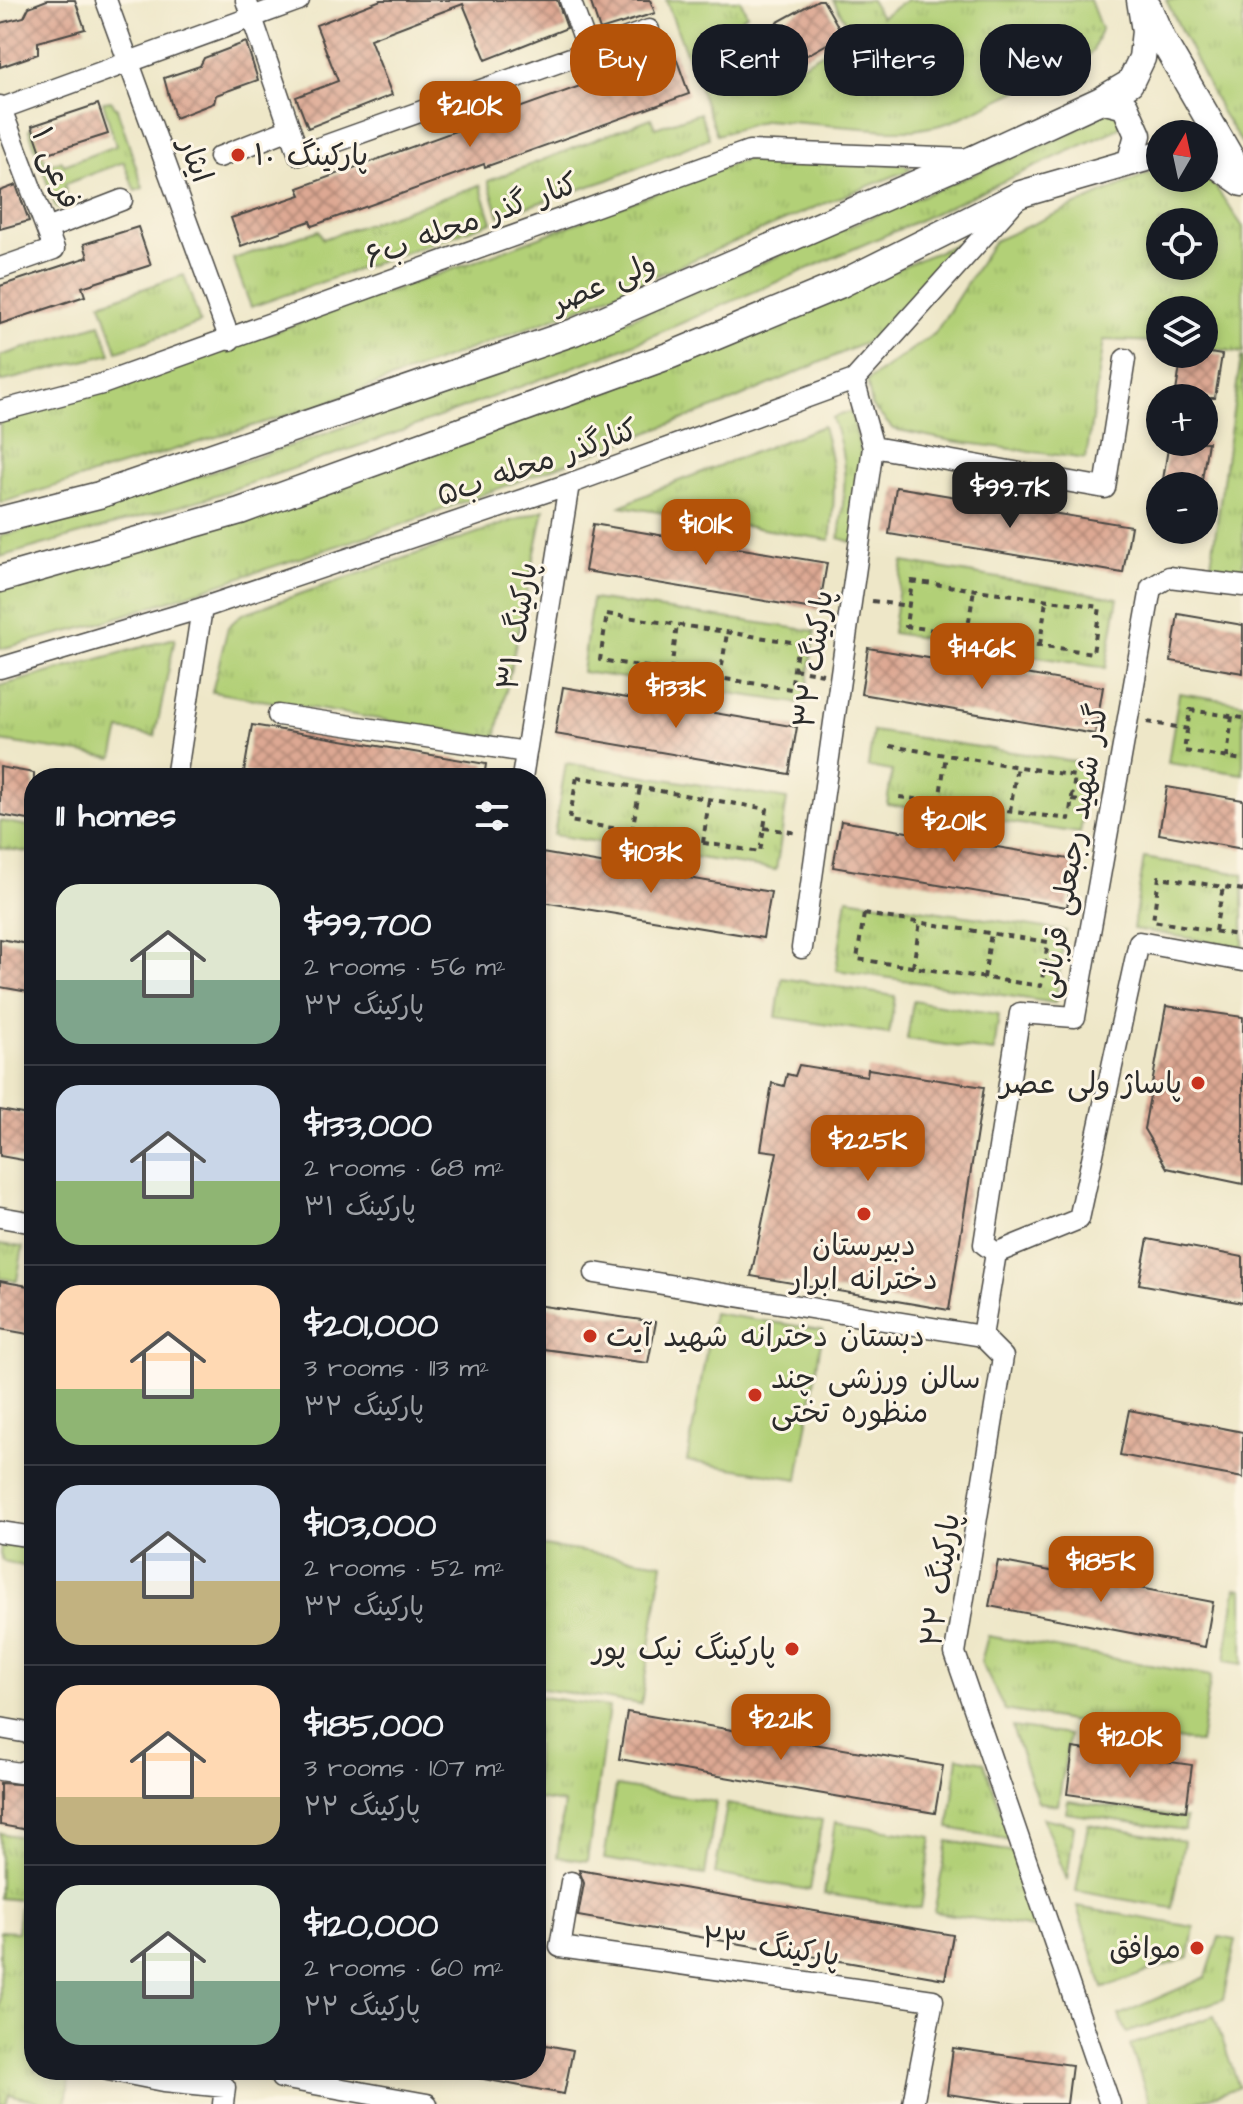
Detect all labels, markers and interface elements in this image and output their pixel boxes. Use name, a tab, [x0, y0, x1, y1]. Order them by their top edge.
chip: Buy	[570, 24, 676, 96]
chip: Rent	[692, 24, 808, 96]
chip: Filters	[824, 24, 964, 96]
chip: New	[980, 24, 1091, 96]
pin: $210K	[414, 81, 526, 149]
text: $210K	[438, 89, 502, 125]
north arrow	[1146, 120, 1218, 192]
map controls	[1146, 120, 1218, 544]
street label: فرعی ۱	[20, 121, 90, 215]
street label: ایثار	[167, 129, 222, 189]
place label: پارکینگ ۱۰	[254, 135, 368, 177]
marker: پارکینگ ۱۰	[229, 146, 247, 164]
street label: کنار گذر محله ب۶	[359, 163, 584, 279]
button: locate	[1146, 208, 1218, 280]
street label: ولی عصر	[542, 243, 662, 326]
button: layers	[1146, 296, 1218, 368]
button: +	[1146, 384, 1218, 456]
street label: کنارگذر محله ب۵	[431, 409, 644, 517]
pin: $99.7K	[945, 462, 1075, 530]
text: $99.7K	[970, 470, 1050, 506]
button: −	[1146, 472, 1218, 544]
pin: $101K	[650, 499, 762, 567]
text: $101K	[679, 507, 733, 543]
street label: پارکینگ ۳۱	[487, 559, 549, 693]
street label: پارکینگ ۳۲	[784, 588, 844, 731]
pin: $146K	[926, 623, 1038, 691]
text: $146K	[948, 631, 1016, 667]
pin: $133K	[620, 662, 732, 730]
text: $133K	[646, 670, 706, 706]
street label: گذر شهید رجبعلی قربانی	[1026, 701, 1120, 1001]
text: 11 homes	[56, 792, 176, 840]
icon: filters	[470, 794, 514, 838]
pin: $201K	[898, 796, 1010, 864]
text: $201K	[922, 804, 986, 840]
pin: $103K	[595, 827, 707, 895]
text: $103K	[619, 835, 683, 871]
text: $99,700	[304, 901, 432, 949]
icon: home	[120, 916, 216, 1012]
text: 2 rooms · 56 m²	[304, 949, 506, 985]
text: پارکینگ ۳۲	[304, 988, 424, 1024]
place label: پاساژ ولی عصر	[997, 1063, 1182, 1105]
marker: پاساژ ولی عصر	[1189, 1074, 1207, 1092]
text: $133,000	[304, 1102, 432, 1150]
pin: $225K	[812, 1115, 924, 1183]
icon: home	[120, 1117, 216, 1213]
text: $225K	[829, 1123, 907, 1159]
text: 2 rooms · 68 m²	[304, 1150, 504, 1186]
text: پارکینگ ۳۱	[304, 1189, 416, 1225]
marker: دبیرستان دخترانه ابرار	[855, 1205, 873, 1223]
place label: دبیرستان دخترانه ابرار	[787, 1225, 938, 1301]
text: $201,000	[304, 1302, 439, 1350]
place label: دبستان دخترانه شهید آیت	[606, 1316, 925, 1358]
icon: home	[120, 1317, 216, 1413]
marker: دبستان دخترانه شهید آیت	[581, 1327, 599, 1345]
text: 3 rooms · 113 m²	[304, 1350, 489, 1386]
place label: سالن ورزشی چند منظوره تختی	[771, 1358, 981, 1434]
marker: سالن ورزشی چند منظوره تختی	[746, 1386, 764, 1404]
text: پارکینگ ۳۲	[304, 1389, 424, 1425]
text: $103,000	[304, 1502, 436, 1550]
street label: پارکینگ ۲۲	[911, 1511, 971, 1650]
icon: home	[120, 1517, 216, 1613]
pin: $185K	[1045, 1536, 1157, 1604]
text: $185K	[1067, 1544, 1135, 1580]
text: 2 rooms · 52 m²	[304, 1550, 504, 1586]
text: پارکینگ ۳۲	[304, 1589, 424, 1625]
place label: پارکینگ نیک پور	[589, 1629, 776, 1671]
marker: پارکینگ نیک پور	[783, 1640, 801, 1658]
pin: $221K	[725, 1694, 837, 1762]
text: $185,000	[304, 1702, 444, 1750]
text: $221K	[749, 1702, 813, 1738]
pin: $120K	[1074, 1712, 1186, 1780]
icon: home	[120, 1717, 216, 1813]
text: $120K	[1098, 1720, 1162, 1756]
text: 3 rooms · 107 m²	[304, 1750, 505, 1786]
text: پارکینگ ۲۲	[304, 1789, 420, 1825]
text: $120,000	[304, 1902, 439, 1950]
icon: home	[120, 1917, 216, 2013]
street label: پارکینگ ۲۳	[699, 1917, 842, 1977]
place label: موافق	[1109, 1928, 1181, 1970]
marker: موافق	[1188, 1939, 1206, 1957]
text: 2 rooms · 60 m²	[304, 1950, 504, 1986]
text: پارکینگ ۲۲	[304, 1989, 420, 2025]

